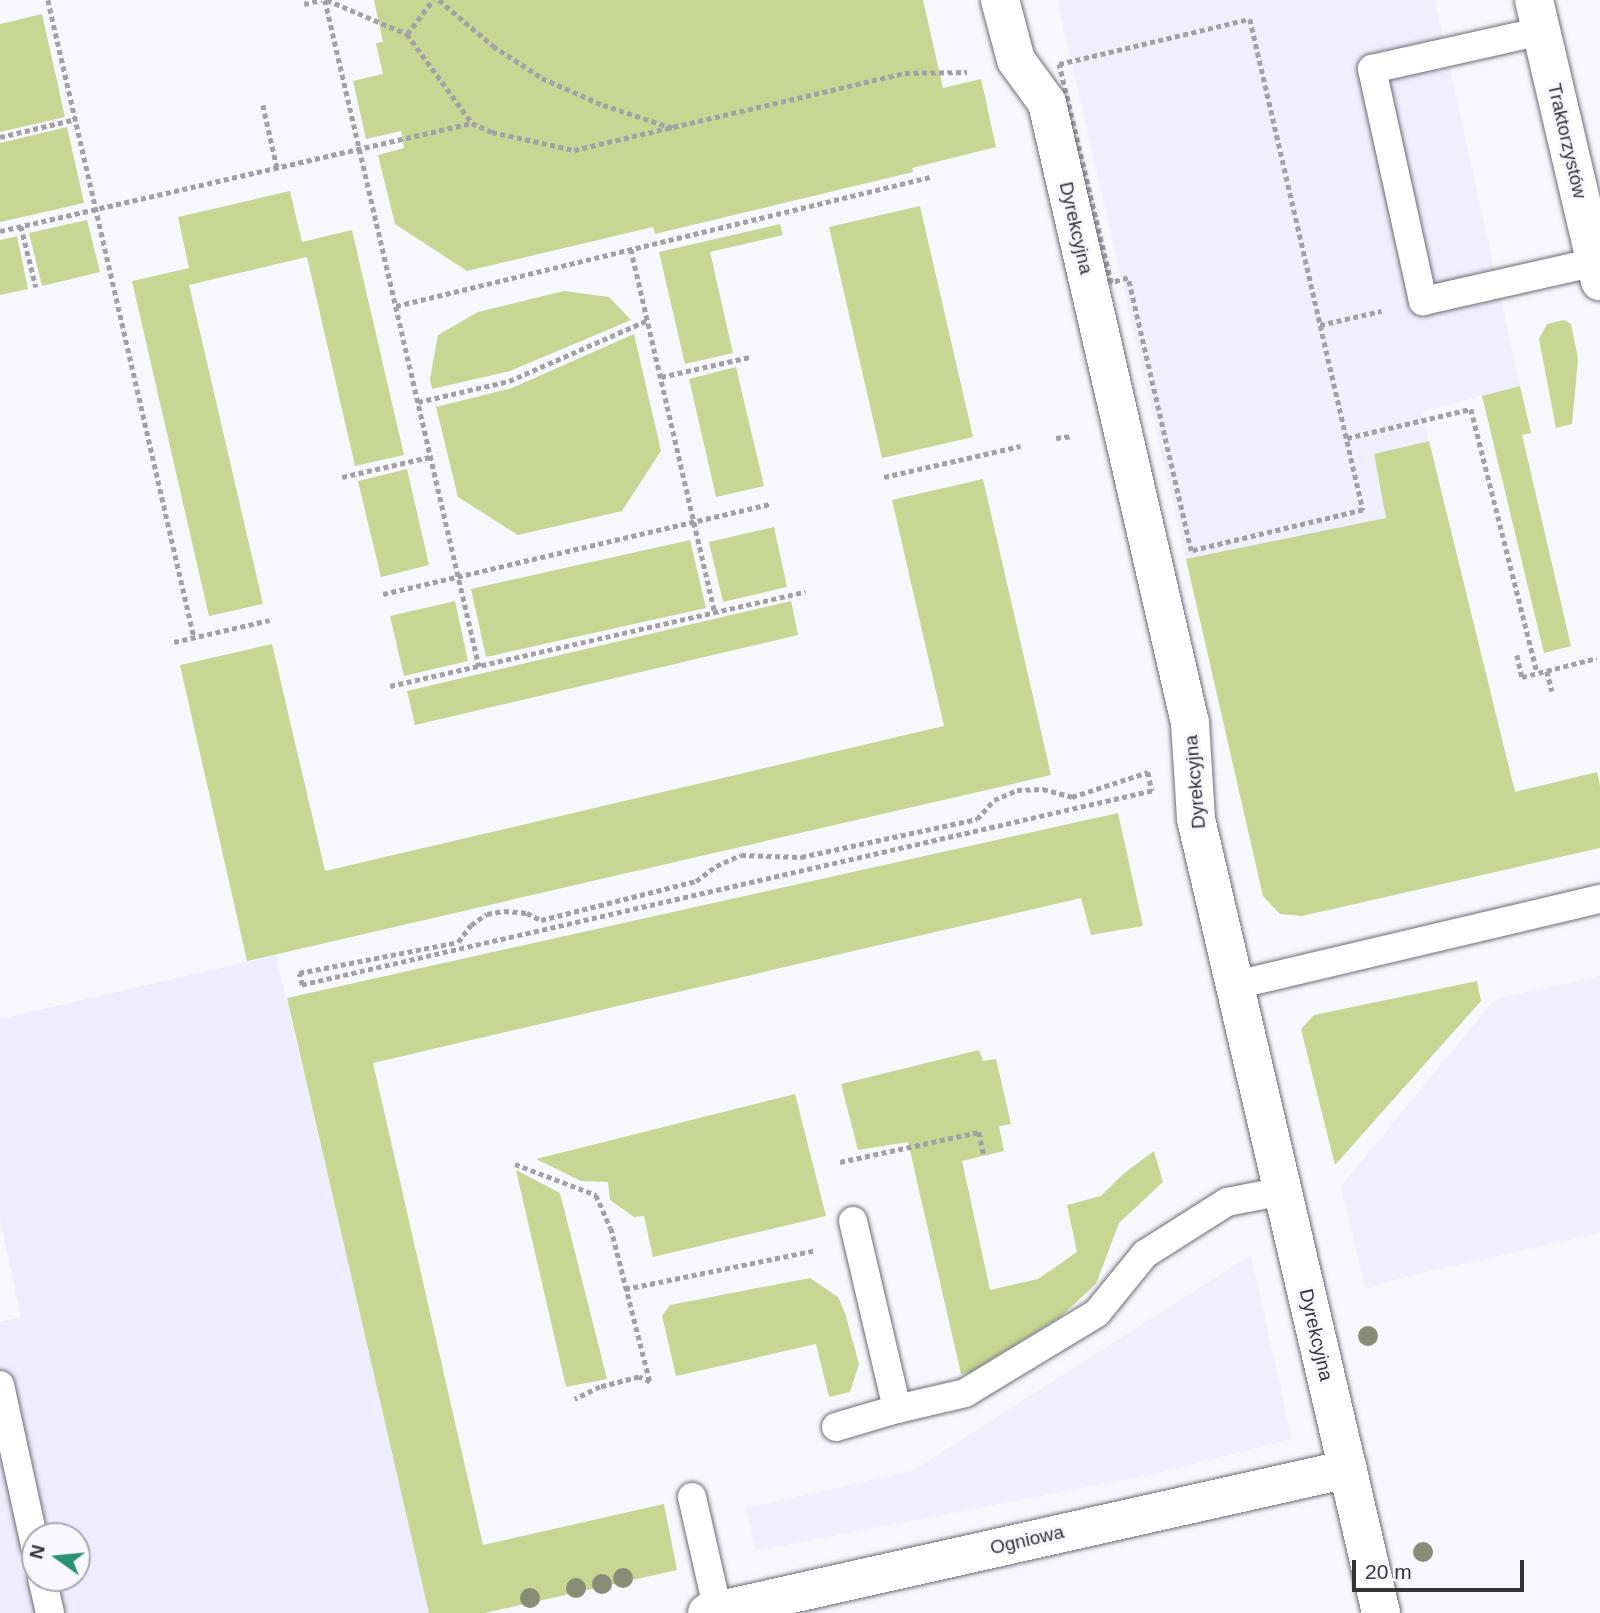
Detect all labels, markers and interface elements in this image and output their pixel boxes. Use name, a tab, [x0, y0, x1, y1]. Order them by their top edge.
street label: Traktorzystów	[1543, 81, 1591, 201]
street label: Dyrekcyjna	[1054, 180, 1098, 276]
street label: Dyrekcyjna	[1180, 734, 1210, 830]
street label: Dyrekcyjna	[1294, 1287, 1338, 1383]
street label: Ogniowa	[988, 1520, 1066, 1560]
north arrow	[21, 1522, 91, 1592]
text: N	[25, 1543, 49, 1561]
scale bar	[1355, 1546, 1526, 1590]
text: 20 m	[1365, 1560, 1412, 1583]

